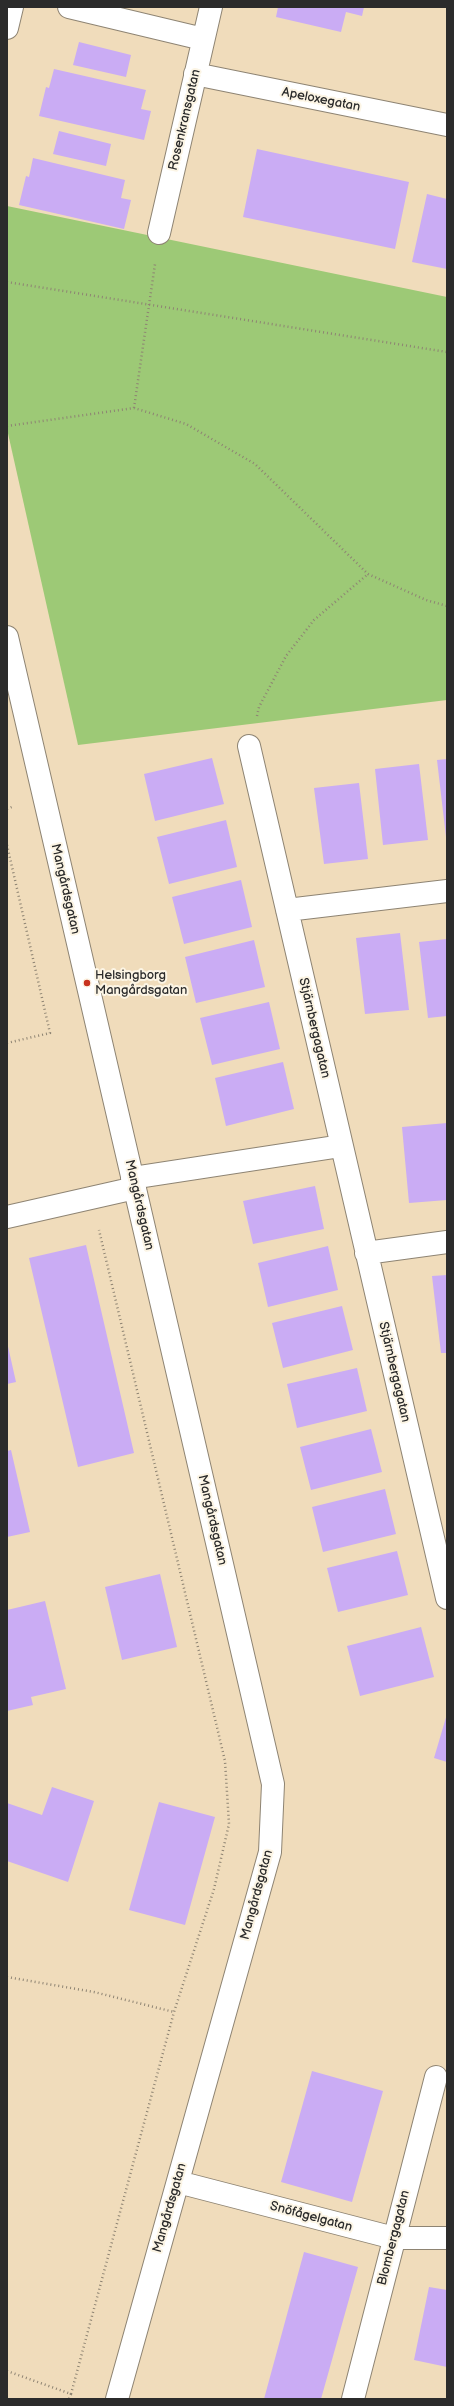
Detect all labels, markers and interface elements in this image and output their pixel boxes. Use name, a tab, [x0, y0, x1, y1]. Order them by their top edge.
street label: Rosenkransgatan	[166, 68, 204, 172]
street label: Apeloxegatan	[280, 85, 362, 115]
street label: Mangårdsgatan	[47, 842, 83, 936]
place label: Helsingborg Mangårdsgatan	[95, 968, 187, 999]
street label: Stjärnbergagatan	[295, 976, 333, 1080]
marker: Helsingborg Mangårdsgatan	[82, 978, 92, 988]
street label: Mangårdsgatan	[121, 1158, 157, 1252]
street label: Stjärnbergagatan	[375, 1320, 413, 1424]
street label: Mangårdsgatan	[194, 1473, 230, 1567]
street label: Mangårdsgatan	[238, 1848, 276, 1942]
street label: Mangårdsgatan	[150, 2161, 190, 2255]
street label: Blombergagatan	[375, 2189, 413, 2287]
street label: Snöfågelgatan	[268, 2199, 354, 2235]

